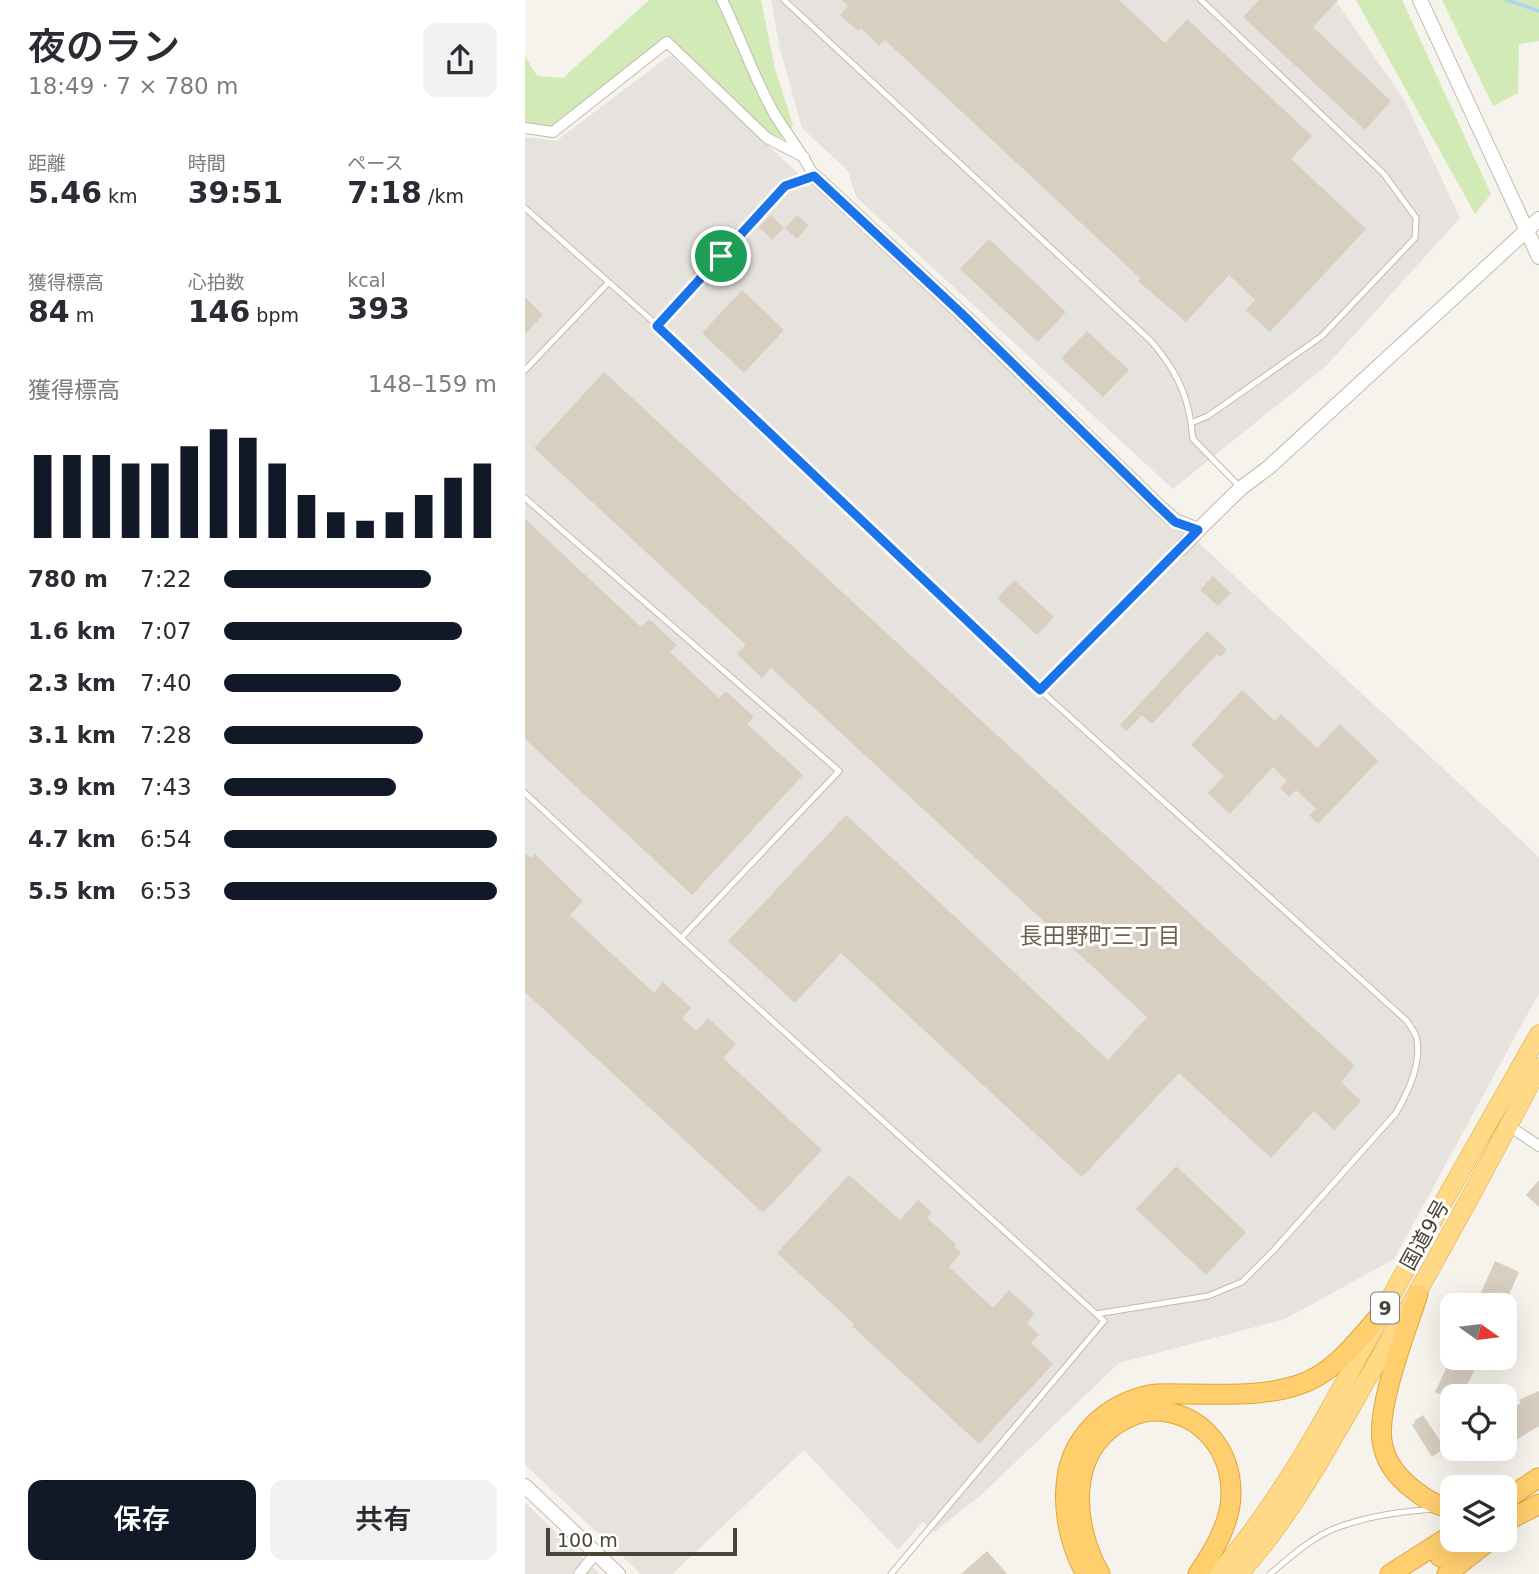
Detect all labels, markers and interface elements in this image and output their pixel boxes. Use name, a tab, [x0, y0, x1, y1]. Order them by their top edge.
button: share	[423, 23, 497, 97]
text: 夜のラン	[28, 25, 180, 69]
text: 18:49 · 7 × 780 m	[28, 73, 238, 99]
text: 距離	[28, 152, 66, 174]
text: 時間	[188, 152, 226, 174]
text: ペース	[347, 152, 403, 174]
text: 5.46	[28, 175, 102, 210]
text: 39:51	[188, 175, 283, 210]
text: 7:18	[347, 175, 422, 210]
text: km	[102, 185, 138, 207]
text: /km	[422, 185, 464, 207]
pin	[691, 226, 751, 286]
icon: arrive	[702, 237, 740, 275]
text: kcal	[347, 269, 386, 291]
text: 獲得標高	[28, 271, 104, 293]
text: 心拍数	[188, 271, 245, 293]
text: 393	[347, 291, 410, 326]
text: 84	[28, 294, 70, 329]
text: 146	[188, 294, 250, 329]
text: m	[70, 304, 94, 326]
text: bpm	[250, 304, 299, 326]
text: 148–159 m	[368, 371, 497, 397]
text: 獲得標高	[28, 377, 120, 403]
text: 780 m	[28, 566, 108, 592]
text: 7:22	[140, 566, 192, 592]
text: 1.6 km	[28, 618, 116, 644]
text: 7:07	[140, 618, 192, 644]
text: 2.3 km	[28, 670, 116, 696]
text: 7:40	[140, 670, 192, 696]
text: 3.1 km	[28, 722, 116, 748]
text: 7:28	[140, 722, 192, 748]
text: 3.9 km	[28, 774, 116, 800]
text: 7:43	[140, 774, 192, 800]
text: 4.7 km	[28, 826, 116, 852]
text: 6:54	[140, 826, 192, 852]
text: 5.5 km	[28, 878, 116, 904]
text: 6:53	[140, 878, 192, 904]
district label: 長田野町三丁目	[1020, 923, 1181, 949]
street label: 国道9号	[1396, 1196, 1454, 1274]
road number: 9	[1371, 1292, 1399, 1324]
north arrow	[1440, 1293, 1517, 1370]
map controls	[1440, 1293, 1517, 1552]
button: locate	[1440, 1384, 1517, 1461]
button: layers	[1440, 1475, 1517, 1552]
button: 保存	[28, 1480, 256, 1560]
button: 共有	[270, 1480, 497, 1560]
scale bar	[546, 1525, 737, 1557]
text: 100 m	[557, 1529, 618, 1551]

